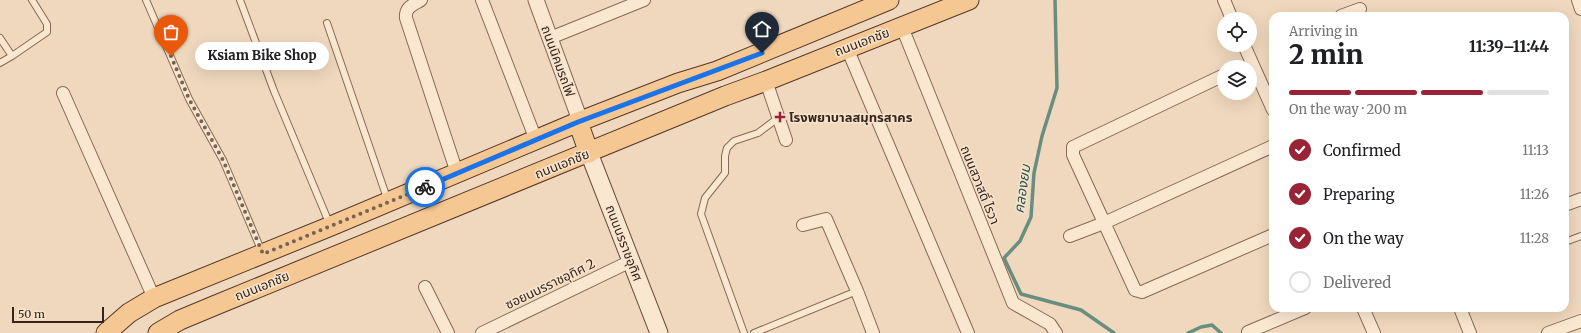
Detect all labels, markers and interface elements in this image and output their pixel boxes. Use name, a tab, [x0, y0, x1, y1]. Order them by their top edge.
pin	[745, 12, 779, 53]
map controls	[1217, 12, 1257, 100]
button: locate	[1217, 12, 1257, 52]
pin	[154, 15, 188, 56]
icon: home	[751, 18, 773, 40]
icon: bag	[160, 21, 182, 43]
street label: ถนนนิคมรถไฟ	[537, 23, 579, 99]
text: Arriving in	[1289, 23, 1358, 40]
street label: ถนนเอกชัย	[832, 24, 892, 60]
text: 11:39–11:44	[1469, 37, 1549, 56]
text: 2 min	[1289, 38, 1363, 71]
callout: Ksiam Bike Shop	[195, 42, 329, 70]
text: Ksiam Bike Shop	[207, 47, 317, 64]
button: layers	[1217, 60, 1257, 100]
text: On the way · 200 m	[1289, 101, 1407, 118]
place label: โรงพยาบาลสมุทรสาคร	[789, 109, 913, 126]
marker: โรงพยาบาลสมุทรสาคร	[774, 111, 786, 123]
icon: check	[1289, 139, 1311, 161]
text: Confirmed	[1323, 141, 1401, 160]
text: 11:13	[1522, 142, 1549, 159]
street label: ถนนสวาสดิ์ ไรวา	[957, 143, 1003, 227]
street label: ถนนเอกชัย	[532, 145, 592, 183]
water label: คลองยม	[1010, 162, 1035, 215]
courier	[405, 167, 445, 207]
icon: bike	[414, 176, 436, 198]
icon: check	[1289, 183, 1311, 205]
text: Preparing	[1323, 185, 1395, 204]
text: 11:26	[1520, 186, 1549, 203]
street label: ถนนนรราชอุทิศ	[602, 202, 646, 284]
icon: check	[1289, 227, 1311, 249]
text: On the way	[1323, 229, 1404, 248]
text: 11:28	[1520, 230, 1549, 247]
street label: ซอยนนรราชอุทิศ 2	[502, 255, 598, 313]
street label: ถนนเอกชัย	[232, 267, 292, 305]
text: Delivered	[1323, 273, 1391, 292]
scale bar	[12, 305, 104, 324]
text: 50 m	[18, 307, 45, 321]

